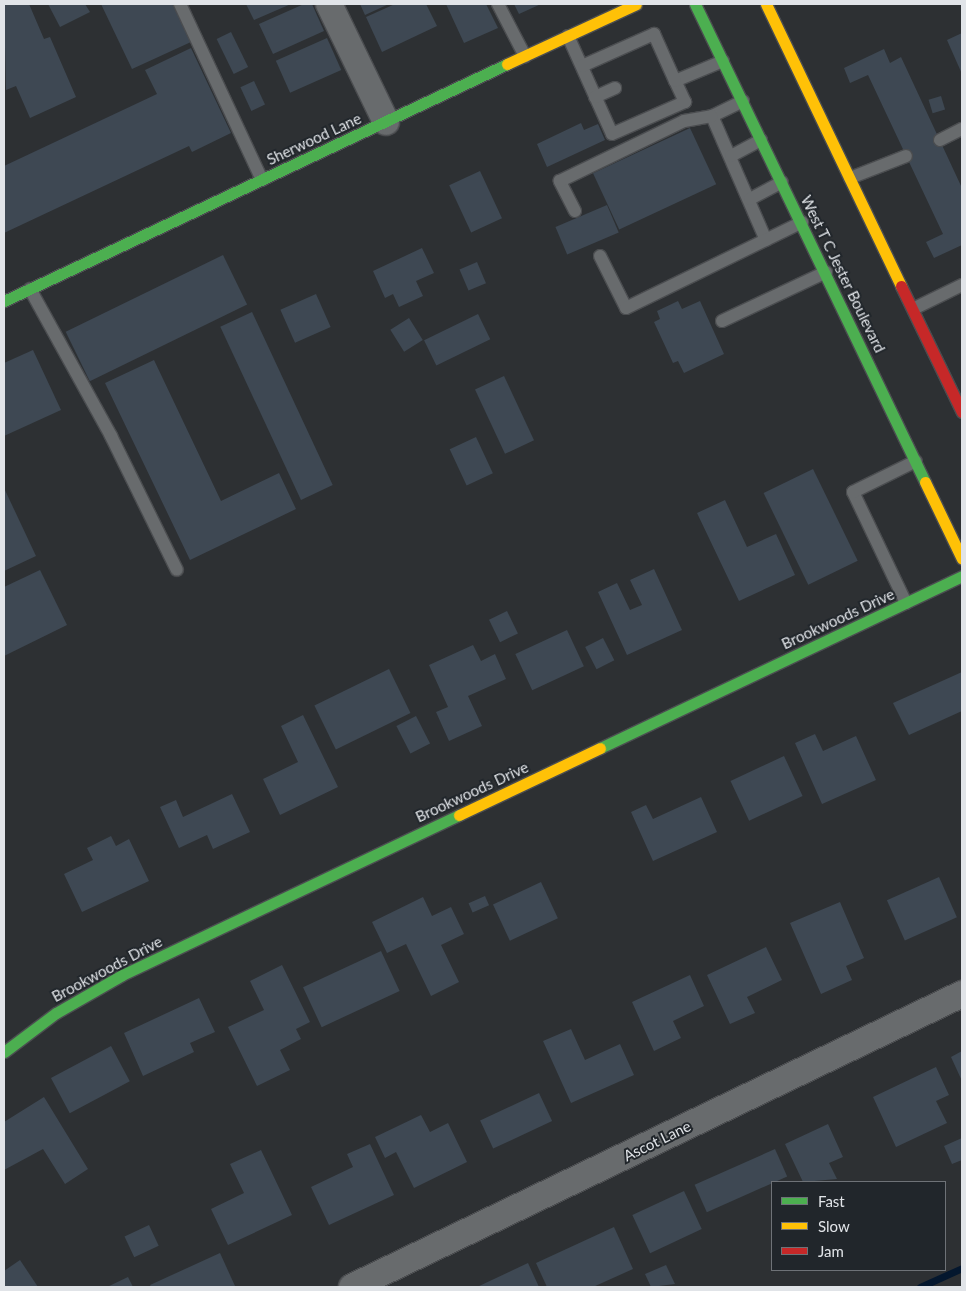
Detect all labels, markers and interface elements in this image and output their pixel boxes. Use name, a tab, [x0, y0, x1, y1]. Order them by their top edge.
street label: Sherwood Lane	[264, 109, 364, 169]
street label: West T C Jester Boulevard	[797, 192, 889, 356]
street label: Brookwoods Drive	[779, 585, 897, 653]
street label: Brookwoods Drive	[413, 758, 531, 826]
street label: Brookwoods Drive	[49, 932, 165, 1006]
street label: Ascot Lane	[620, 1117, 694, 1165]
legend	[771, 1181, 946, 1271]
text: Fast	[818, 1192, 845, 1210]
text: Slow	[818, 1217, 850, 1235]
text: Jam	[818, 1242, 844, 1260]

